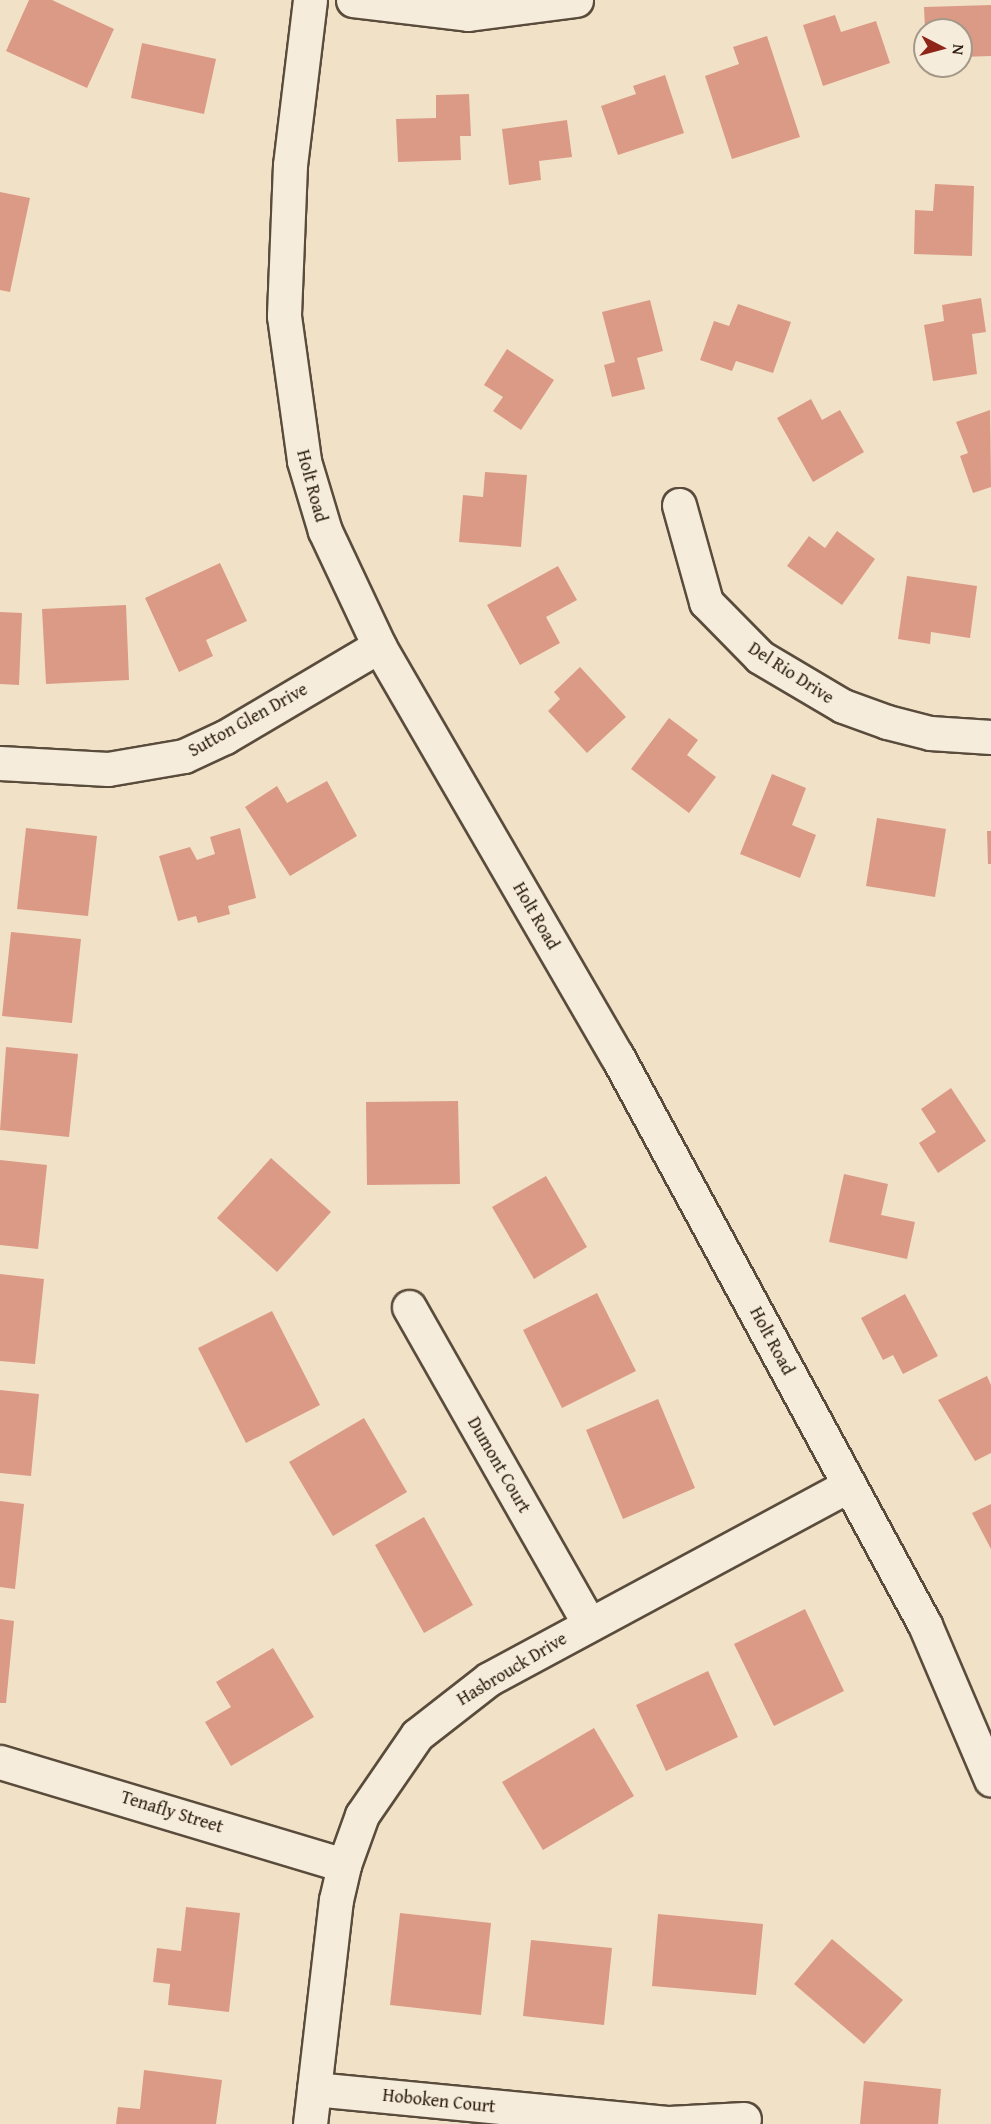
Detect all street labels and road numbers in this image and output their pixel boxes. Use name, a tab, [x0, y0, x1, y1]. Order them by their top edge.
street label: Holt Road	[292, 447, 332, 525]
street label: Del Rio Drive	[744, 637, 838, 709]
street label: Sutton Glen Drive	[185, 678, 311, 762]
street label: Holt Road	[508, 878, 564, 954]
street label: Holt Road	[745, 1303, 799, 1379]
street label: Dumont Court	[463, 1413, 535, 1517]
street label: Hasbrouck Drive	[453, 1628, 571, 1710]
street label: Tenafly Street	[118, 1786, 226, 1838]
street label: Hoboken Court	[381, 2084, 497, 2118]

